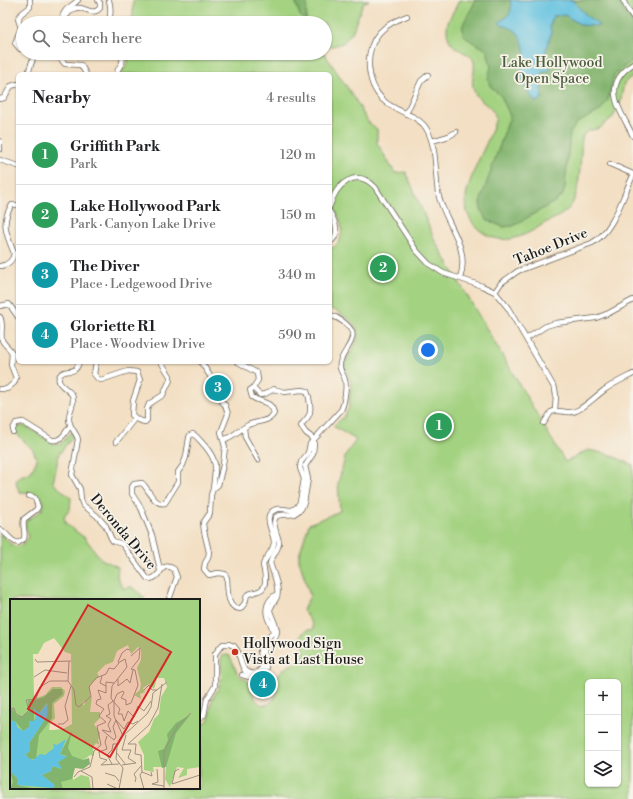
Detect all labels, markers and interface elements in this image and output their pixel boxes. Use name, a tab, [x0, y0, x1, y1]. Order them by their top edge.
search box	[16, 16, 332, 60]
icon: search	[30, 27, 52, 49]
text: Search here	[62, 29, 142, 48]
park label: Lake Hollywood Open Space	[502, 54, 602, 88]
text: Nearby	[32, 87, 91, 109]
text: 4 results	[266, 90, 316, 106]
text: Griffith Park	[70, 137, 160, 156]
text: 1	[42, 147, 48, 163]
text: 120 m	[280, 147, 316, 163]
text: Park	[70, 156, 97, 172]
text: Lake Hollywood Park	[70, 197, 221, 216]
text: 2	[41, 207, 49, 223]
text: 150 m	[281, 207, 316, 223]
text: Park · Canyon Lake Drive	[70, 216, 216, 232]
street label: Tahoe Drive	[511, 224, 591, 270]
pin: 2	[370, 253, 396, 283]
text: The Diver	[70, 257, 140, 276]
text: 3	[41, 267, 49, 283]
text: 340 m	[278, 267, 316, 283]
text: Place · Ledgewood Drive	[70, 276, 212, 292]
text: Gloriette R1	[70, 317, 156, 336]
text: 4	[41, 327, 49, 343]
text: 590 m	[278, 327, 316, 343]
text: Place · Woodview Drive	[70, 336, 205, 352]
your location	[418, 340, 438, 360]
pin: 3	[205, 373, 231, 403]
pin: 1	[426, 411, 452, 441]
street label: Deronda Drive	[86, 490, 160, 574]
inset map	[10, 599, 200, 789]
place label: Hollywood Sign Vista at Last House	[242, 635, 364, 669]
marker: Hollywood Sign Vista at Last House	[230, 647, 240, 657]
pin: 4	[250, 669, 276, 699]
map controls	[585, 679, 621, 787]
button: +	[585, 679, 621, 715]
button: −	[585, 715, 621, 751]
button: layers	[585, 751, 621, 787]

